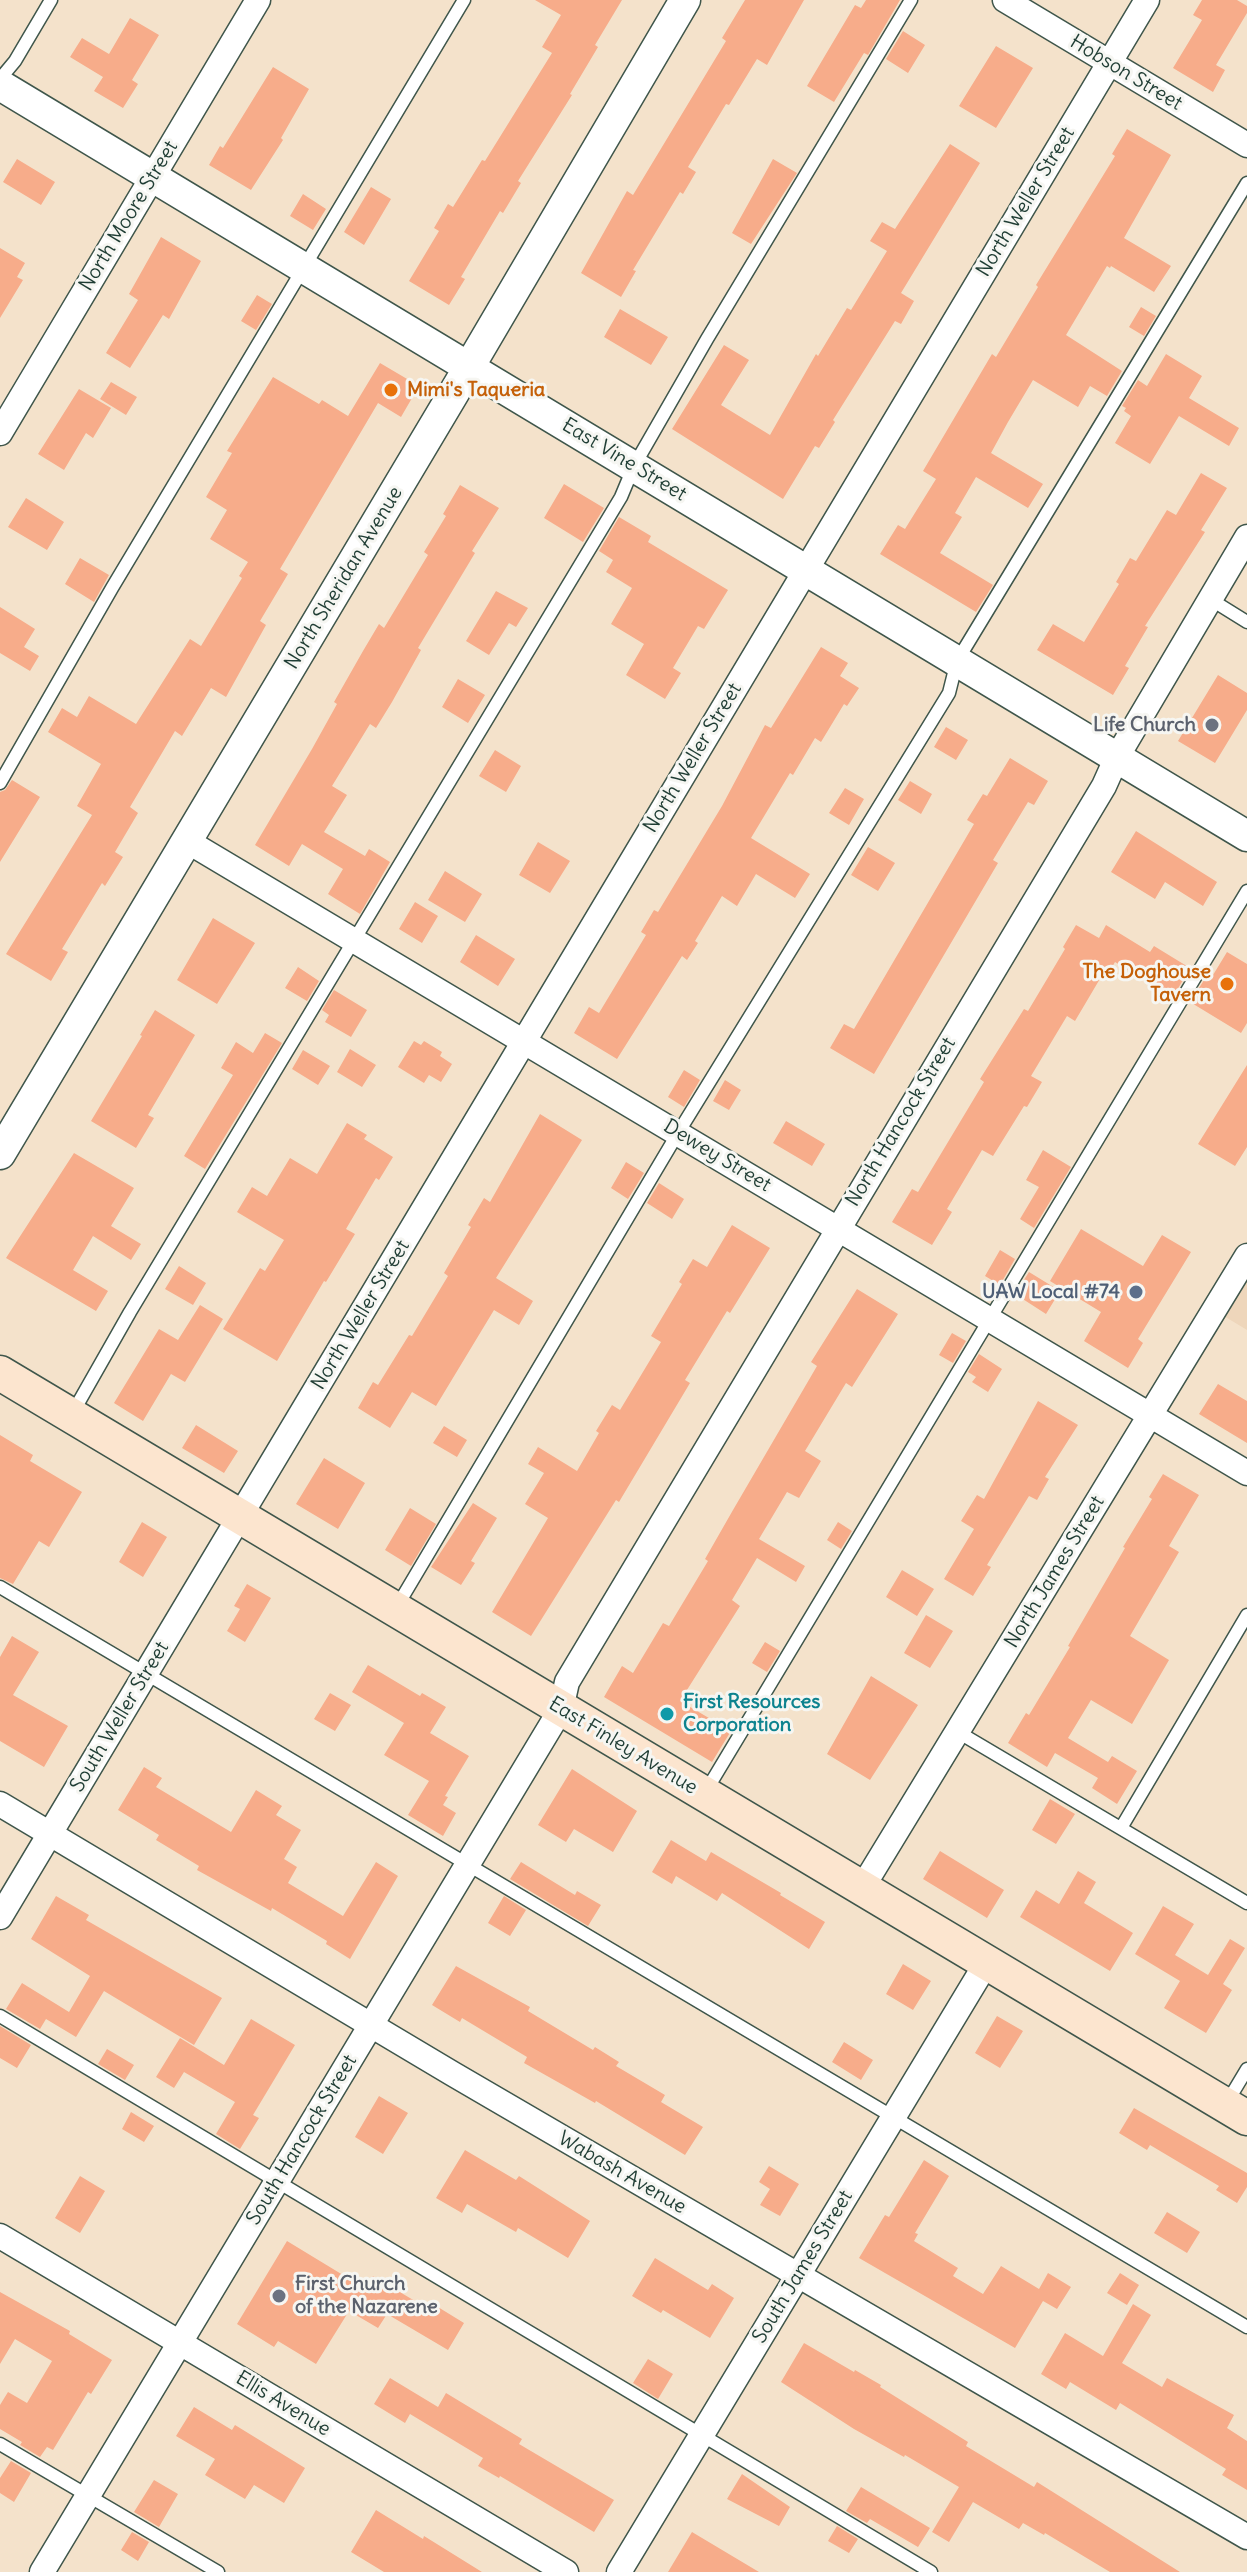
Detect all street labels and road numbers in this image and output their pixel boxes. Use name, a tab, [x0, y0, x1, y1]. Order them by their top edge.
street label: Hobson Street	[1066, 30, 1186, 116]
street label: North Weller Street	[972, 123, 1080, 281]
street label: North Moore Street	[75, 136, 183, 296]
street label: East Vine Street	[557, 413, 691, 507]
street label: North Sheridan Avenue	[280, 482, 408, 674]
street label: North Weller Street	[639, 679, 747, 837]
street label: North Hancock Street	[841, 1033, 961, 1211]
street label: Dewey Street	[659, 1115, 775, 1197]
street label: North Weller Street	[307, 1236, 415, 1394]
street label: North James Street	[1000, 1492, 1110, 1652]
street label: South Weller Street	[66, 1637, 174, 1797]
street label: East Finley Avenue	[544, 1692, 702, 1800]
street label: South Hancock Street	[242, 2051, 362, 2229]
street label: Wabash Avenue	[554, 2127, 690, 2219]
street label: South James Street	[748, 2186, 858, 2348]
street label: Ellis Avenue	[231, 2366, 335, 2442]

